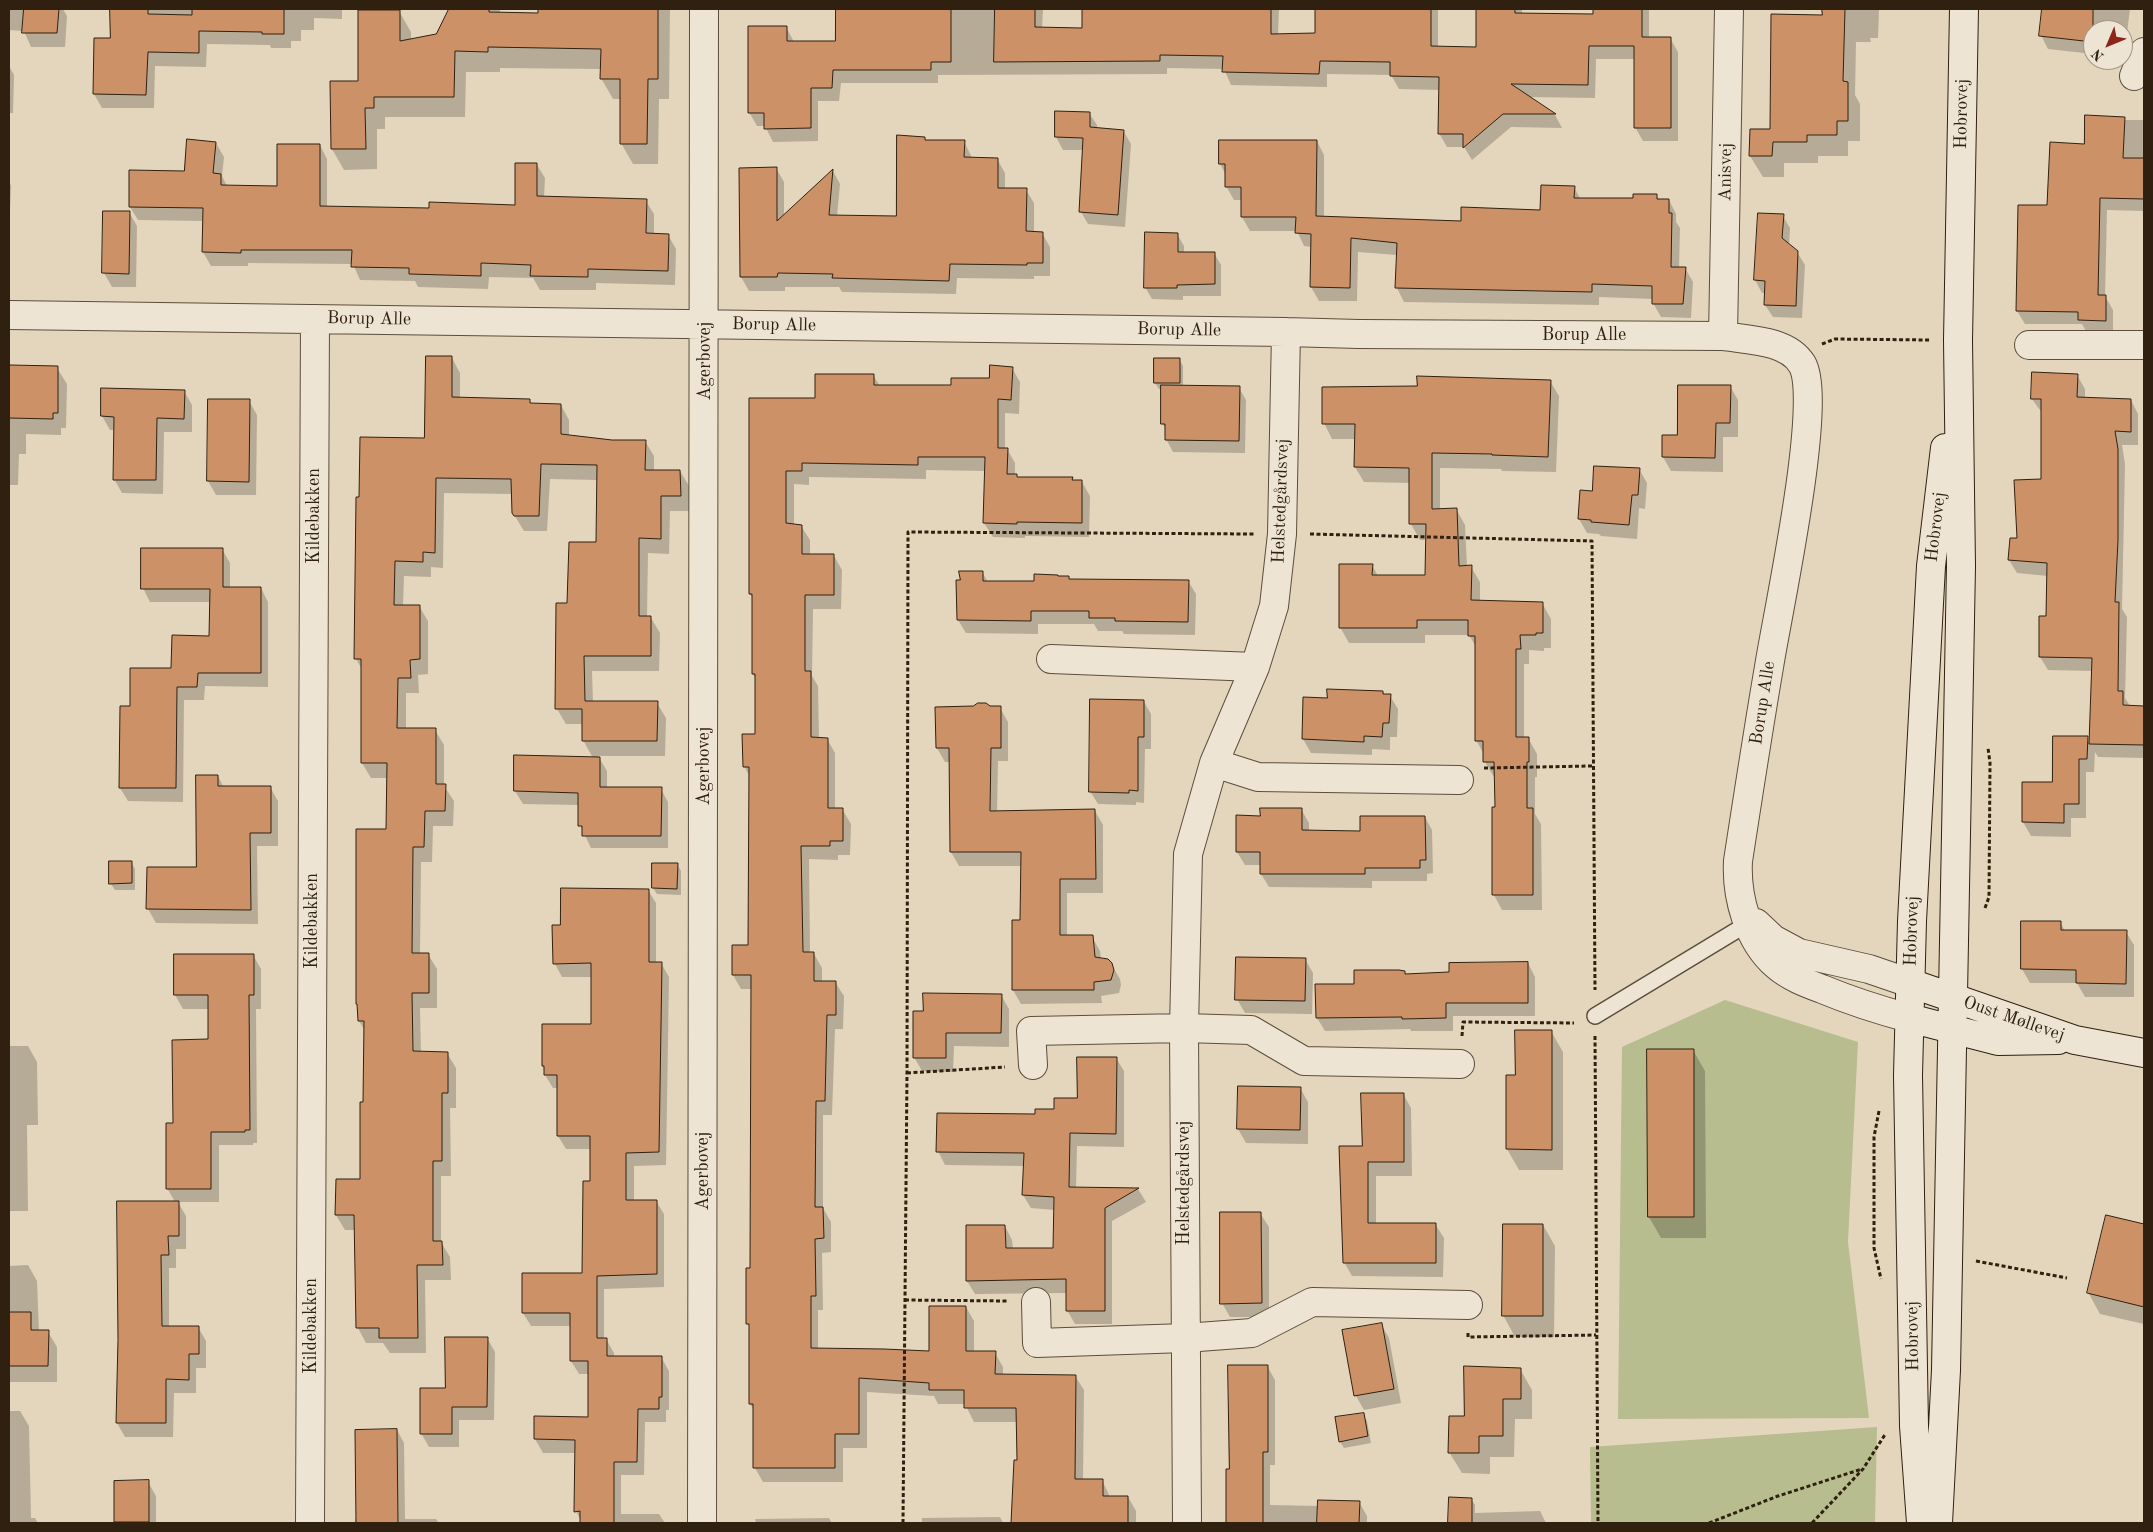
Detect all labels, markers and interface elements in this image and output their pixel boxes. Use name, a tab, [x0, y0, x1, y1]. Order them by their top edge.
north arrow	[2083, 20, 2133, 70]
text: N	[2089, 46, 2107, 64]
street label: Hobrovej	[1951, 79, 1973, 149]
street label: Anisvej	[1715, 142, 1737, 202]
street label: Borup Alle	[327, 307, 411, 331]
street label: Borup Alle	[732, 313, 816, 337]
street label: Borup Alle	[1137, 318, 1221, 342]
street label: Agerbovej	[694, 321, 716, 401]
street label: Borup Alle	[1542, 324, 1626, 346]
street label: Helstedgårdsvej	[1268, 438, 1294, 564]
street label: Kildebakken	[303, 468, 325, 564]
street label: Hobrovej	[1921, 491, 1951, 563]
street label: Borup Alle	[1746, 660, 1780, 746]
street label: Agerbovej	[693, 726, 715, 806]
street label: Kildebakken	[301, 873, 323, 969]
street label: Hobrovej	[1900, 895, 1924, 967]
street label: Oust Møllevej	[1960, 992, 2068, 1046]
street label: Helstedgårdsvej	[1173, 1120, 1195, 1246]
street label: Agerbovej	[692, 1131, 714, 1211]
street label: Kildebakken	[300, 1278, 322, 1374]
street label: Hobrovej	[1902, 1301, 1924, 1371]

